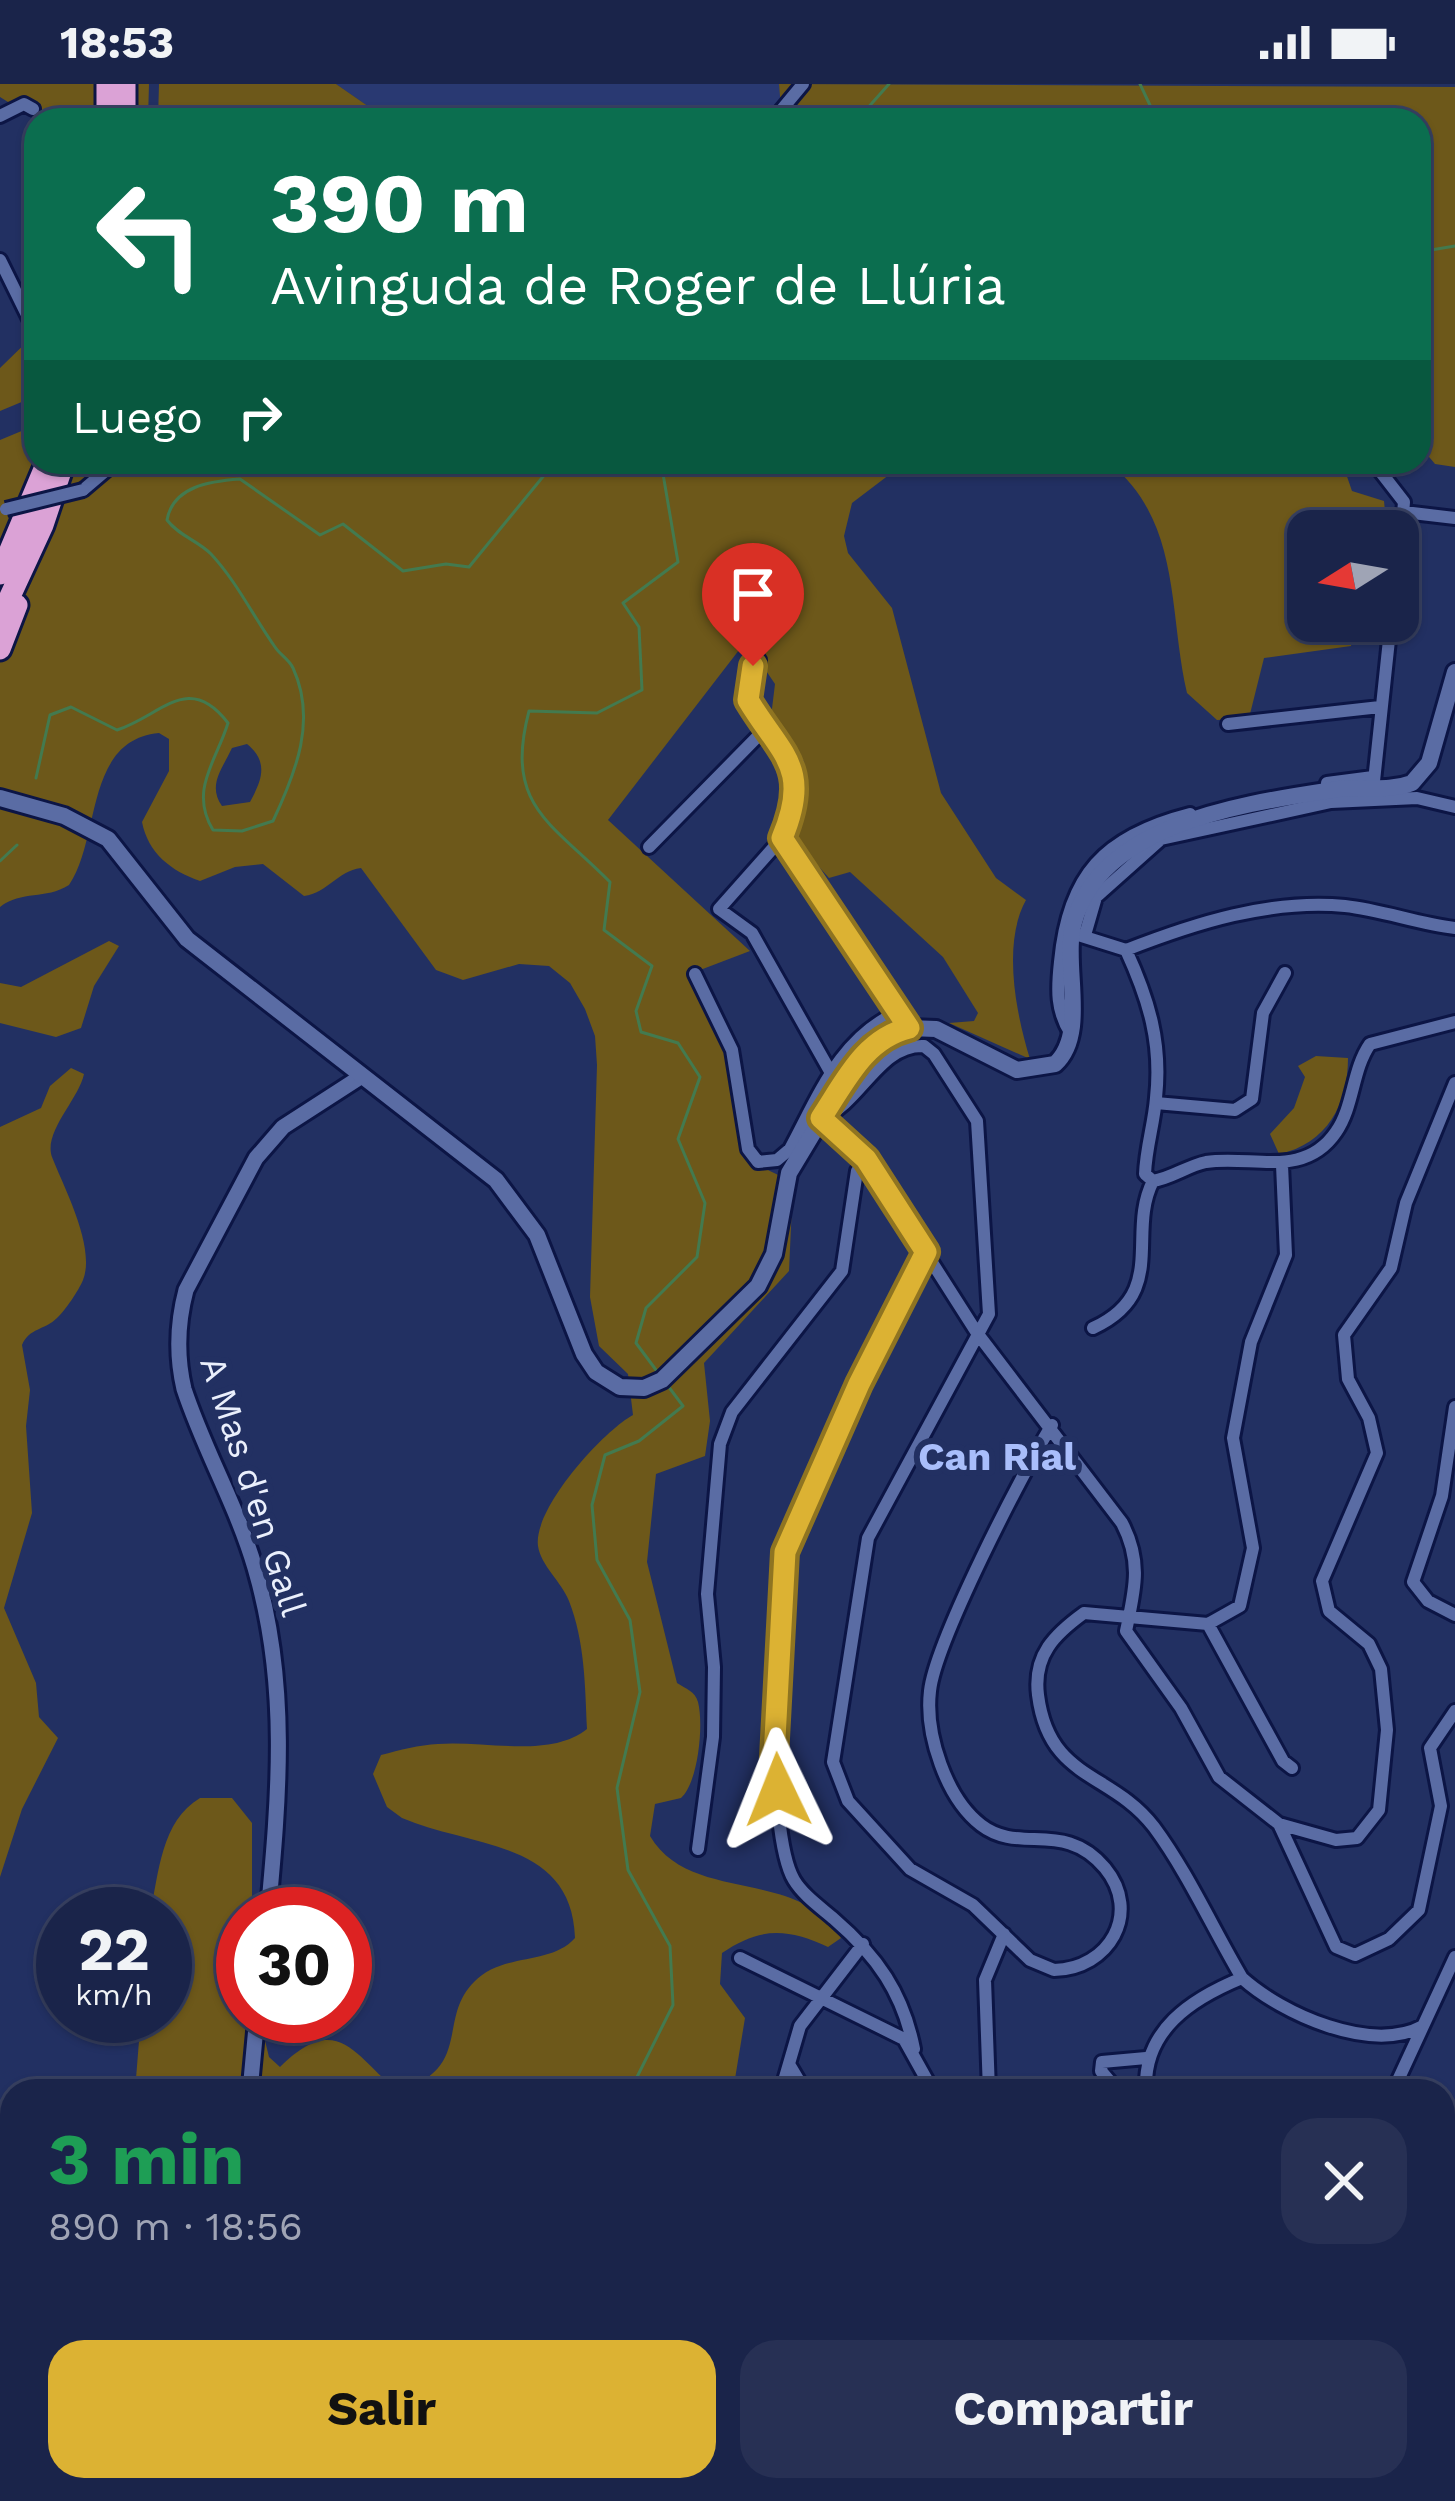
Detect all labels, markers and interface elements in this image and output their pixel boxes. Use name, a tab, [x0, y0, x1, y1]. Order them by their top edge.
text: 18:53	[60, 16, 174, 69]
text: 390 m	[270, 154, 529, 252]
icon: left	[72, 156, 228, 312]
text: Avinguda de Roger de Llúria	[270, 254, 1006, 317]
icon: right	[227, 384, 293, 450]
text: Luego	[72, 391, 203, 444]
north arrow	[1287, 510, 1419, 642]
map controls	[1287, 510, 1419, 642]
pin	[702, 543, 804, 666]
icon: arrive	[720, 561, 786, 627]
street label: A Mas d'en Gall	[191, 1351, 315, 1621]
district label: Can Rial	[918, 1434, 1076, 1479]
position arrow	[715, 1727, 841, 1853]
speed limit sign: 30	[216, 1887, 372, 2043]
text: 22	[78, 1914, 150, 1985]
text: km/h	[75, 1977, 153, 2012]
text: 3 min	[48, 2117, 245, 2201]
button: close	[1281, 2118, 1407, 2244]
text: 890 m · 18:56	[48, 2204, 303, 2249]
button: Salir	[48, 2340, 716, 2478]
button: Compartir	[740, 2340, 1407, 2478]

